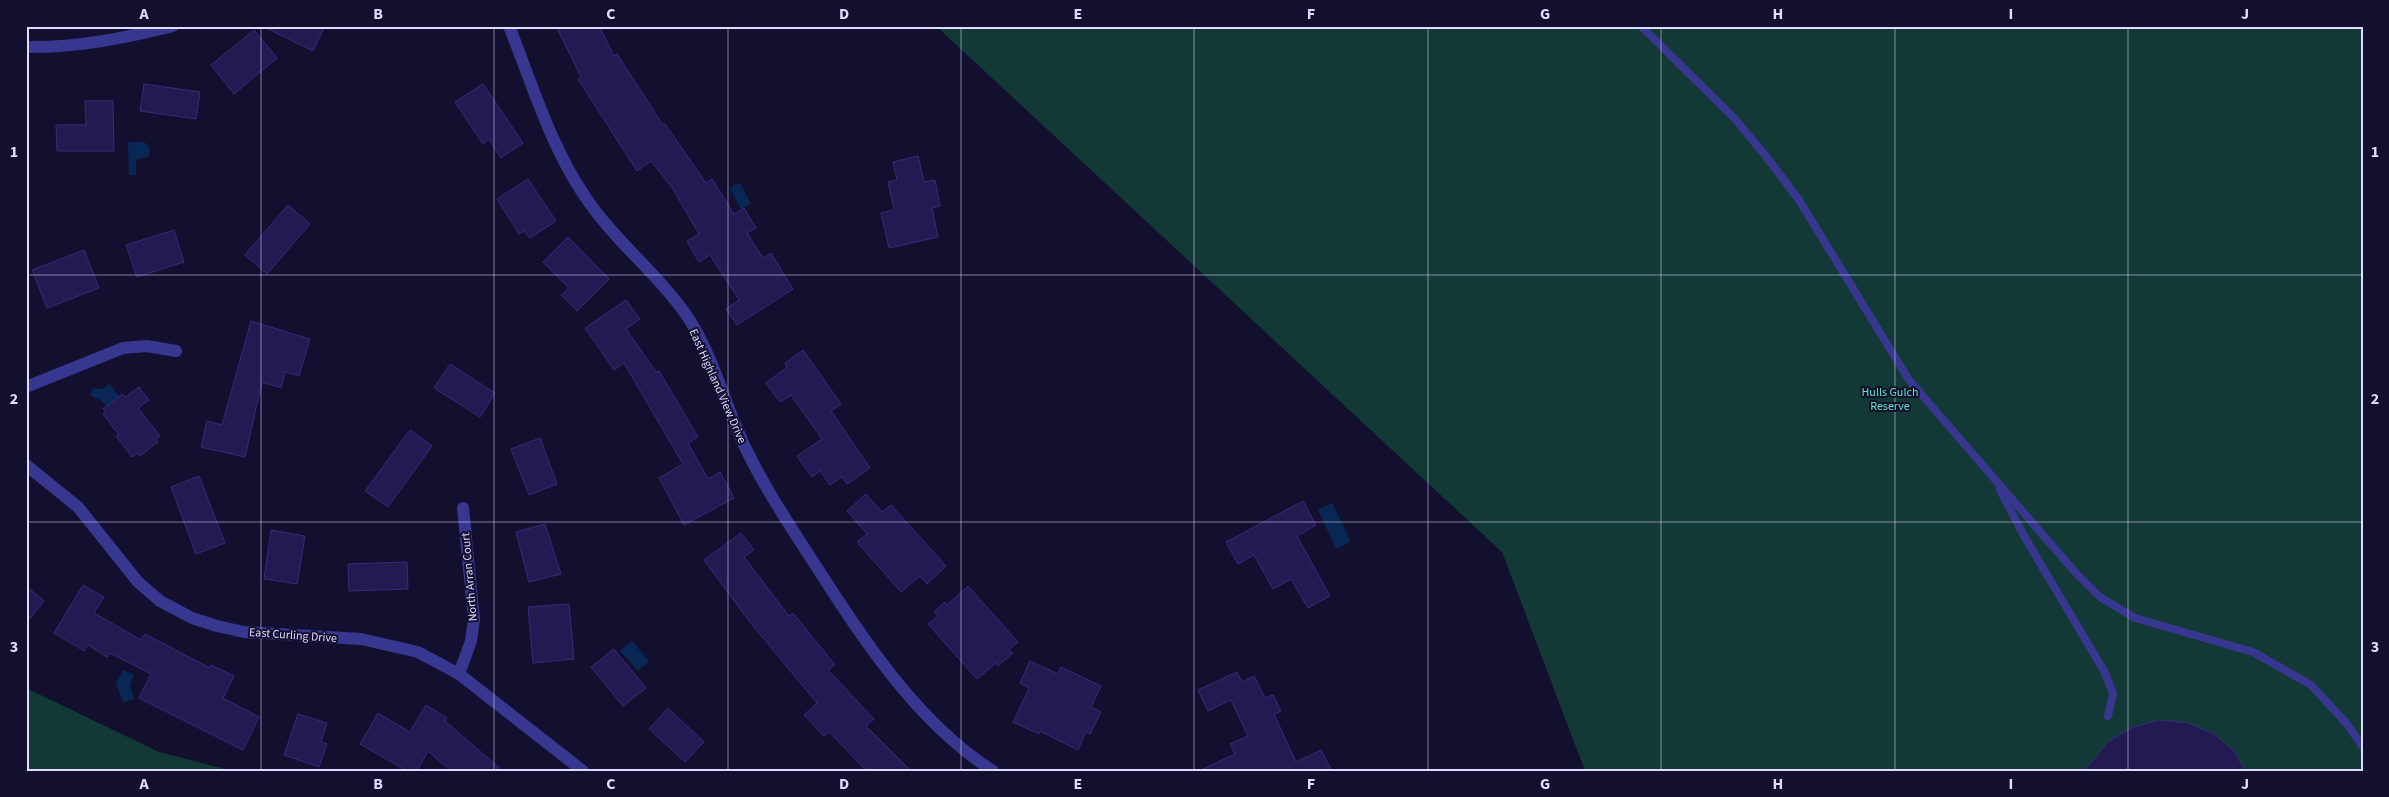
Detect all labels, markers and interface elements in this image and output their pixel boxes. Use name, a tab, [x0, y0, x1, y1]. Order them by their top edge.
text: A	[138, 3, 149, 25]
text: B	[373, 3, 383, 25]
text: C	[606, 3, 616, 25]
text: D	[839, 3, 849, 25]
text: E	[1074, 3, 1082, 25]
text: F	[1307, 3, 1315, 25]
text: G	[1540, 3, 1550, 25]
text: H	[1773, 3, 1783, 25]
text: I	[2009, 3, 2013, 25]
text: J	[2241, 3, 2249, 25]
text: 1	[10, 141, 18, 163]
text: 1	[2371, 141, 2379, 163]
street label: East Highland View Drive	[685, 326, 751, 446]
park label: Hulls Gulch Reserve	[1862, 384, 1918, 415]
text: 2	[10, 388, 18, 410]
text: 2	[2371, 388, 2379, 410]
street label: North Arran Court	[457, 532, 482, 622]
street label: East Curling Drive	[248, 624, 338, 647]
text: 3	[10, 636, 18, 658]
text: 3	[2371, 636, 2379, 658]
text: A	[138, 773, 149, 795]
text: B	[373, 773, 383, 795]
text: C	[606, 773, 616, 795]
text: D	[839, 773, 849, 795]
text: E	[1074, 773, 1082, 795]
text: F	[1307, 773, 1315, 795]
text: G	[1540, 773, 1550, 795]
text: H	[1773, 773, 1783, 795]
text: I	[2009, 773, 2013, 795]
text: J	[2241, 773, 2249, 795]

